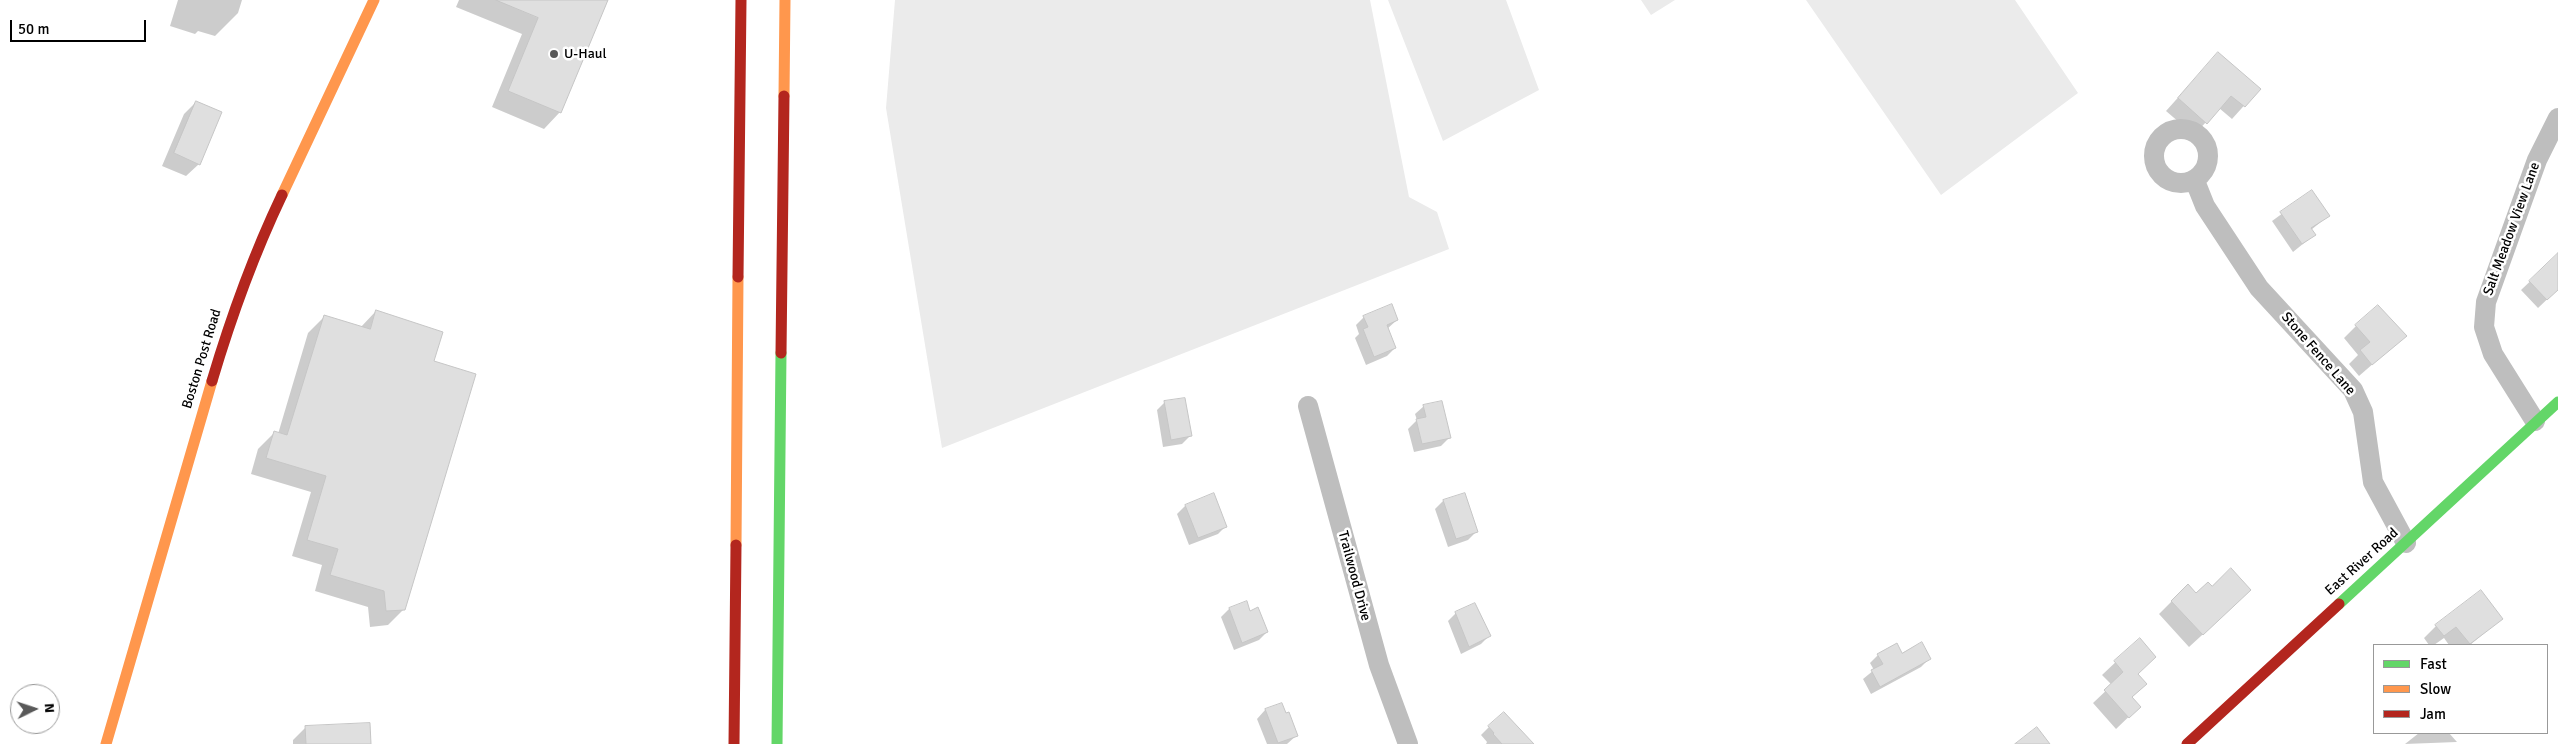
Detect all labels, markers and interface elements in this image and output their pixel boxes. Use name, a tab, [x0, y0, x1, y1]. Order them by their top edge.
scale bar	[12, 10, 149, 42]
text: 50 m	[18, 20, 49, 38]
place label: U-Haul	[564, 46, 607, 62]
marker: U-Haul	[548, 48, 560, 60]
street label: Salt Meadow View Lane	[2480, 160, 2544, 298]
street label: Boston Post Road	[179, 307, 225, 411]
street label: Stone Fence Lane	[2277, 309, 2359, 399]
street label: East River Road	[2322, 525, 2402, 599]
street label: Trailwood Drive	[1334, 529, 1374, 623]
legend	[2373, 644, 2548, 734]
text: Fast	[2420, 655, 2447, 673]
text: Slow	[2420, 680, 2451, 698]
north arrow	[10, 684, 60, 734]
text: N	[41, 703, 58, 713]
text: Jam	[2420, 705, 2446, 723]

